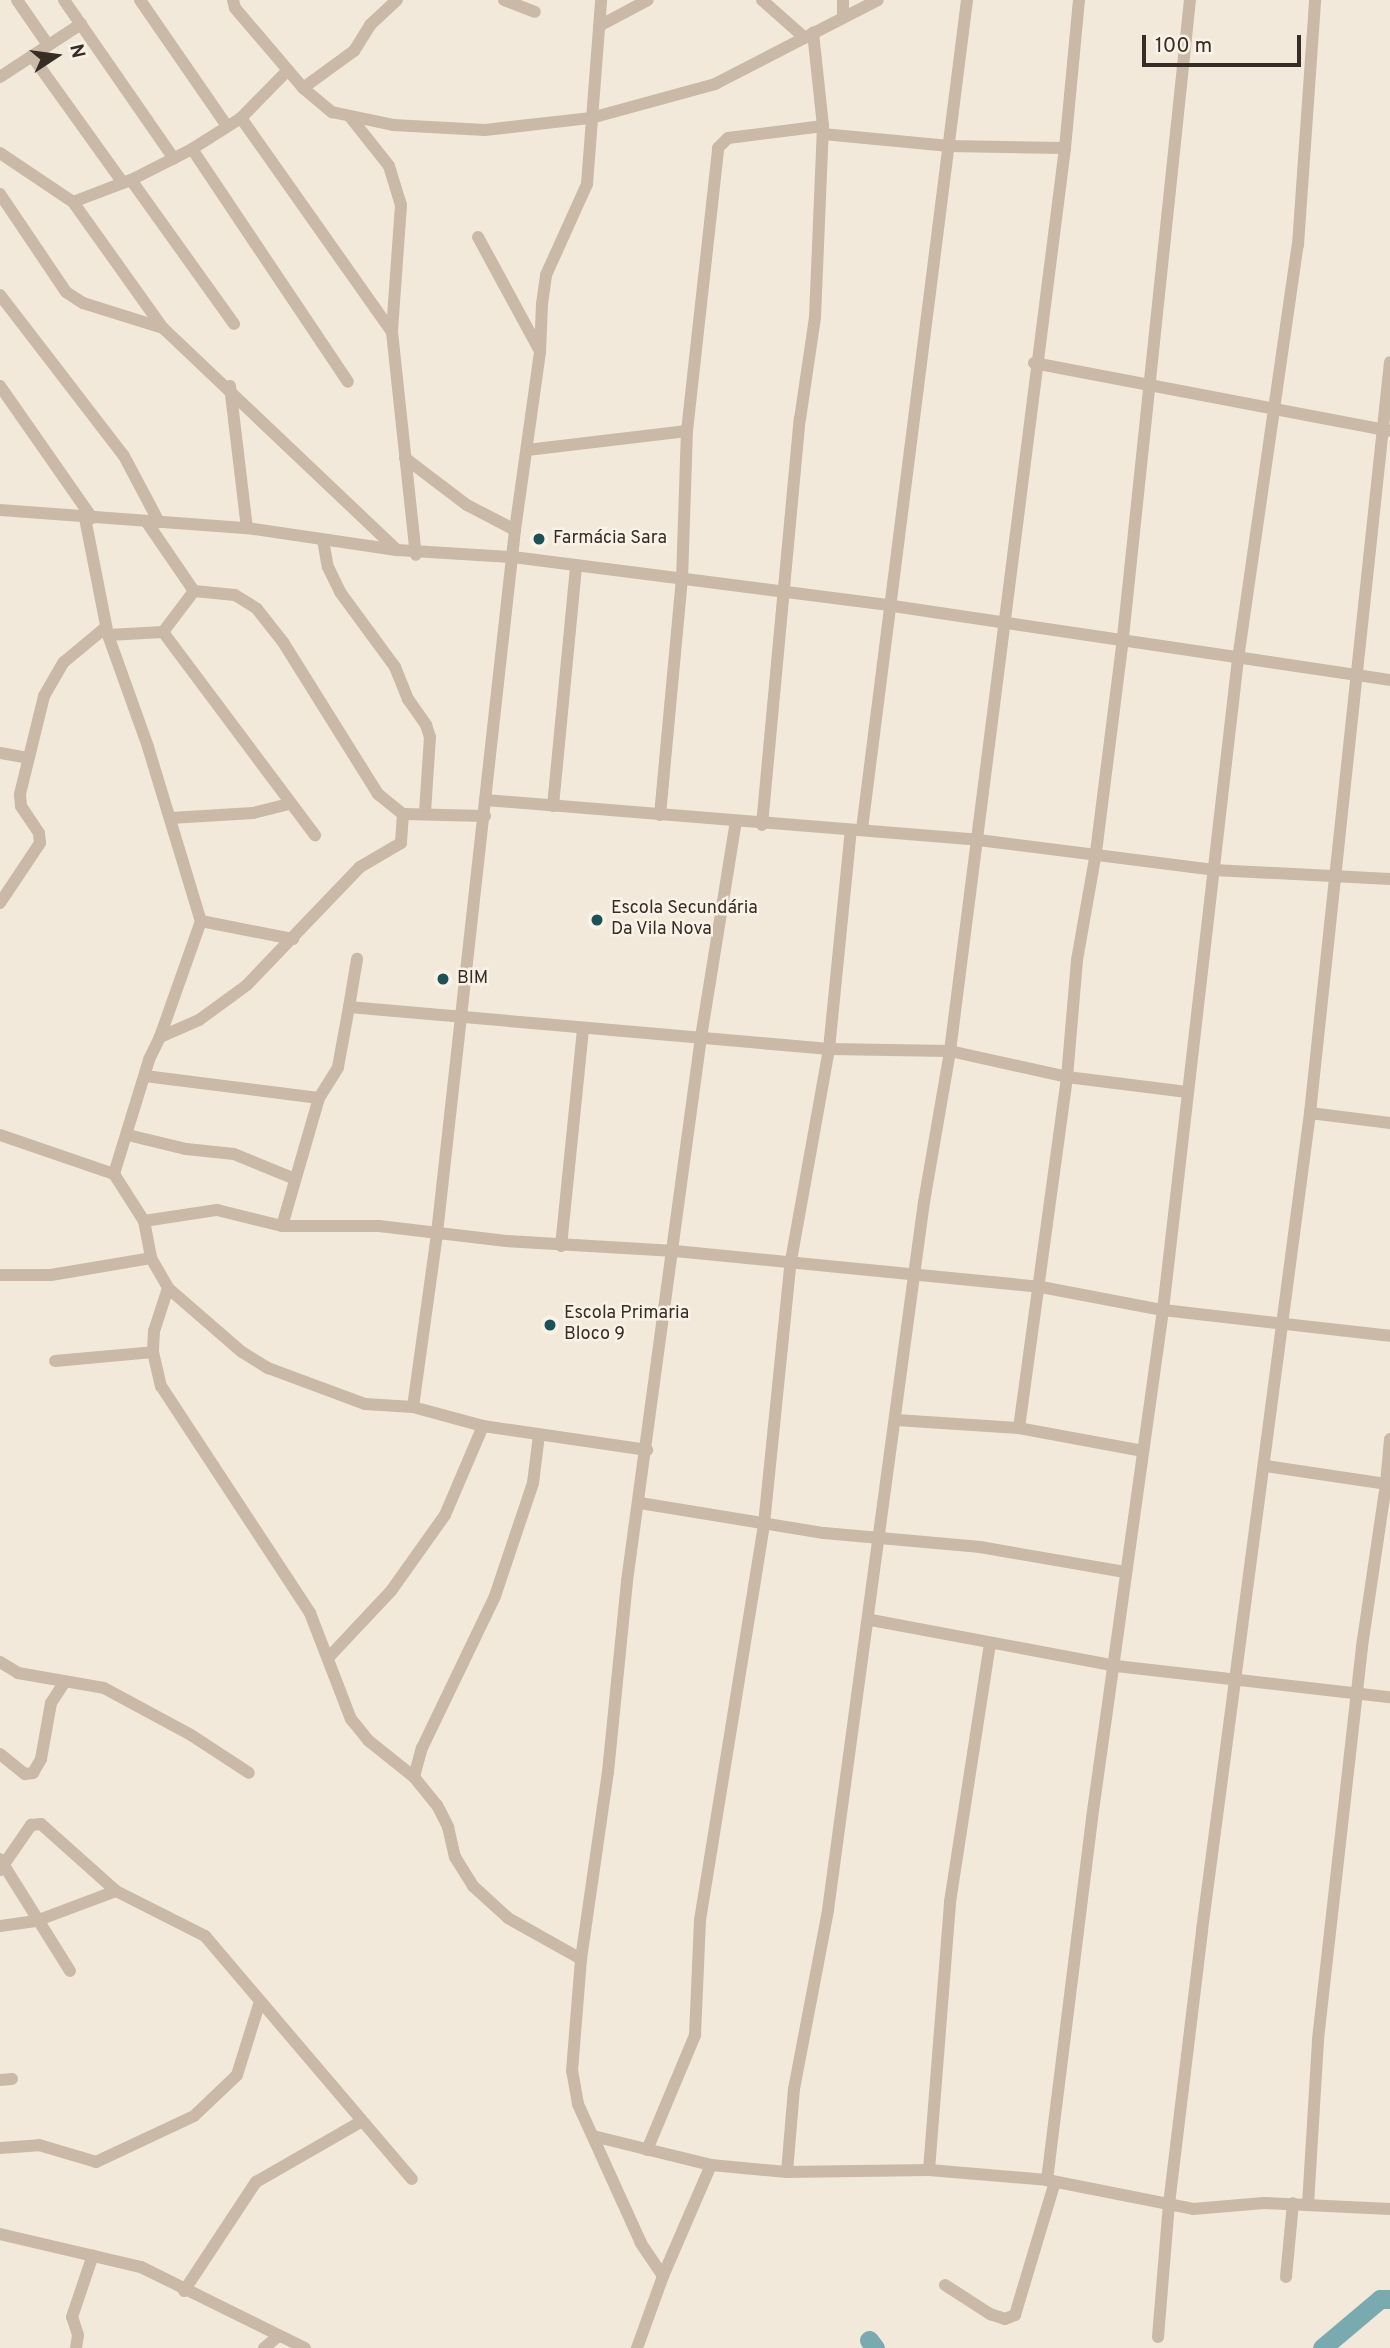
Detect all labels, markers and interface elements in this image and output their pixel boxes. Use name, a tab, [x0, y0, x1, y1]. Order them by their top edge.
north arrow	[21, 21, 91, 91]
scale bar	[1145, 21, 1304, 65]
text: 100 m	[1155, 33, 1212, 60]
text: N	[63, 42, 90, 61]
place label: Farmácia Sara	[553, 528, 667, 550]
marker: Farmácia Sara	[531, 531, 547, 547]
place label: Escola Secundária Da Vila Nova	[611, 899, 758, 942]
marker: Escola Secundária Da Vila Nova	[589, 912, 605, 928]
place label: BIM	[457, 968, 488, 990]
marker: BIM	[435, 971, 451, 987]
place label: Escola Primaria Bloco 9	[564, 1304, 689, 1346]
marker: Escola Primaria Bloco 9	[542, 1317, 558, 1333]

